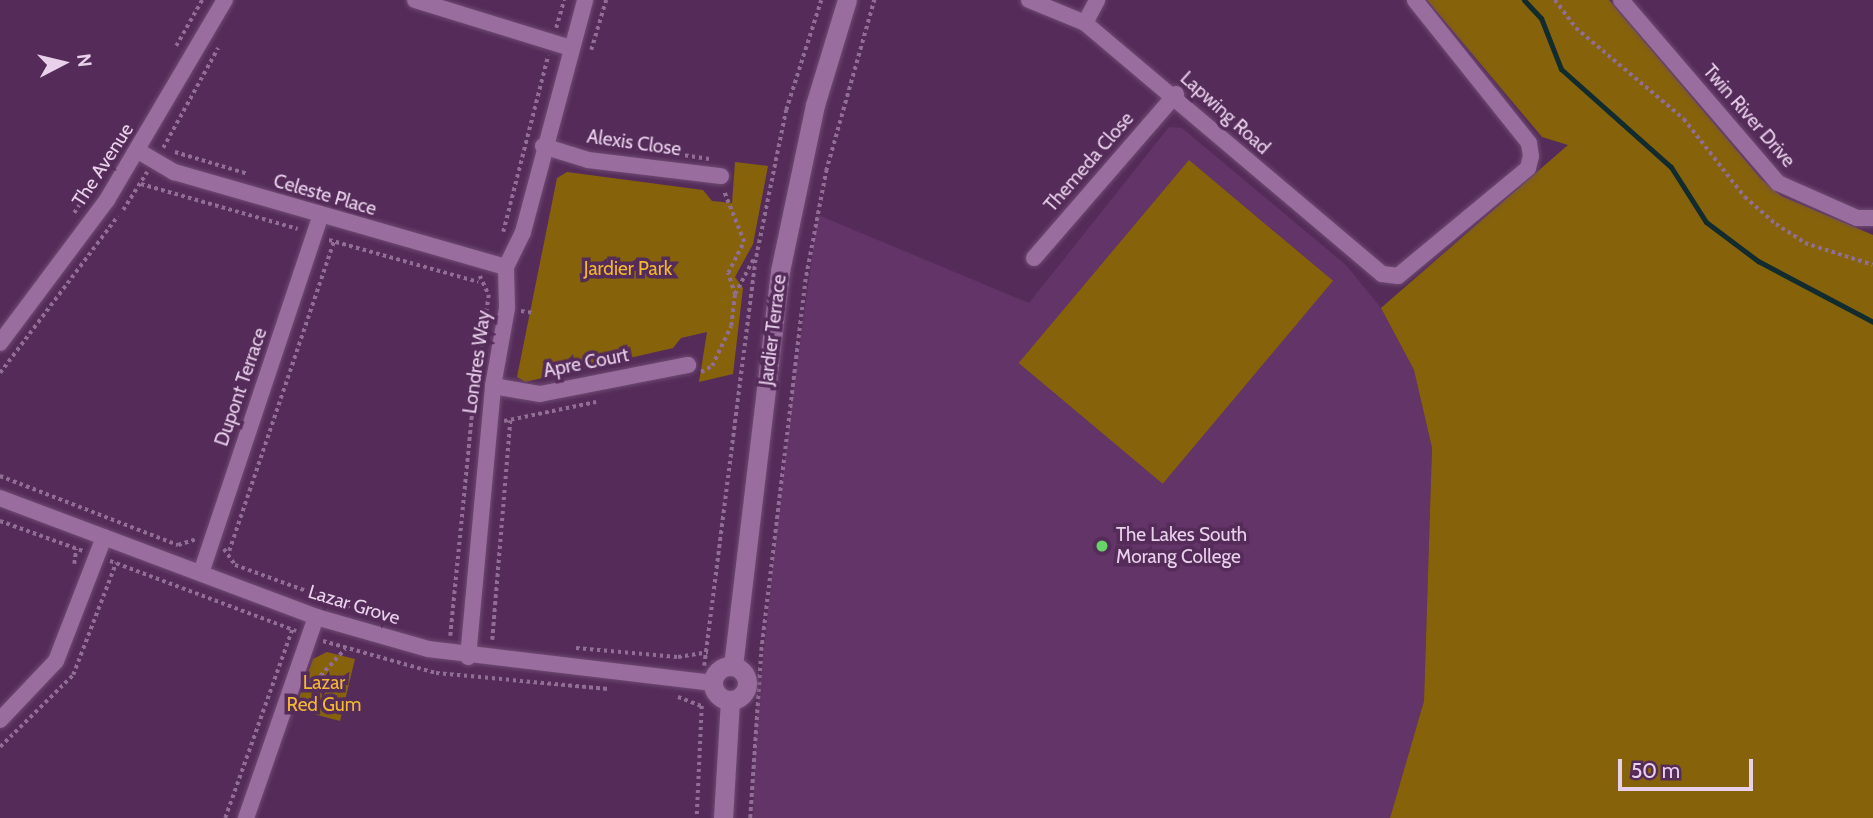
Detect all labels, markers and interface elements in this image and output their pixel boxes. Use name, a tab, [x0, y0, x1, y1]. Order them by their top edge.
north arrow	[28, 28, 98, 98]
text: N	[72, 52, 97, 68]
street label: Twin River Drive	[1698, 60, 1800, 172]
street label: Lapwing Road	[1176, 67, 1274, 159]
street label: Themeda Close	[1040, 108, 1138, 216]
street label: The Avenue	[68, 119, 138, 211]
street label: Alexis Close	[585, 125, 683, 161]
street label: Celeste Place	[271, 169, 379, 221]
park label: Jardier Park	[584, 258, 672, 280]
street label: Jardier Terrace	[755, 273, 791, 387]
street label: Londres Way	[458, 309, 496, 415]
street label: Dupont Terrace	[210, 325, 272, 449]
street label: Apre Court	[541, 344, 631, 382]
place label: The Lakes South Morang College	[1116, 524, 1247, 568]
marker: The Lakes South Morang College	[1094, 538, 1110, 554]
street label: Lazar Grove	[305, 580, 403, 630]
park label: Lazar Red Gum	[287, 672, 361, 716]
scale bar	[1621, 744, 1756, 788]
text: 50 m	[1631, 758, 1680, 783]

